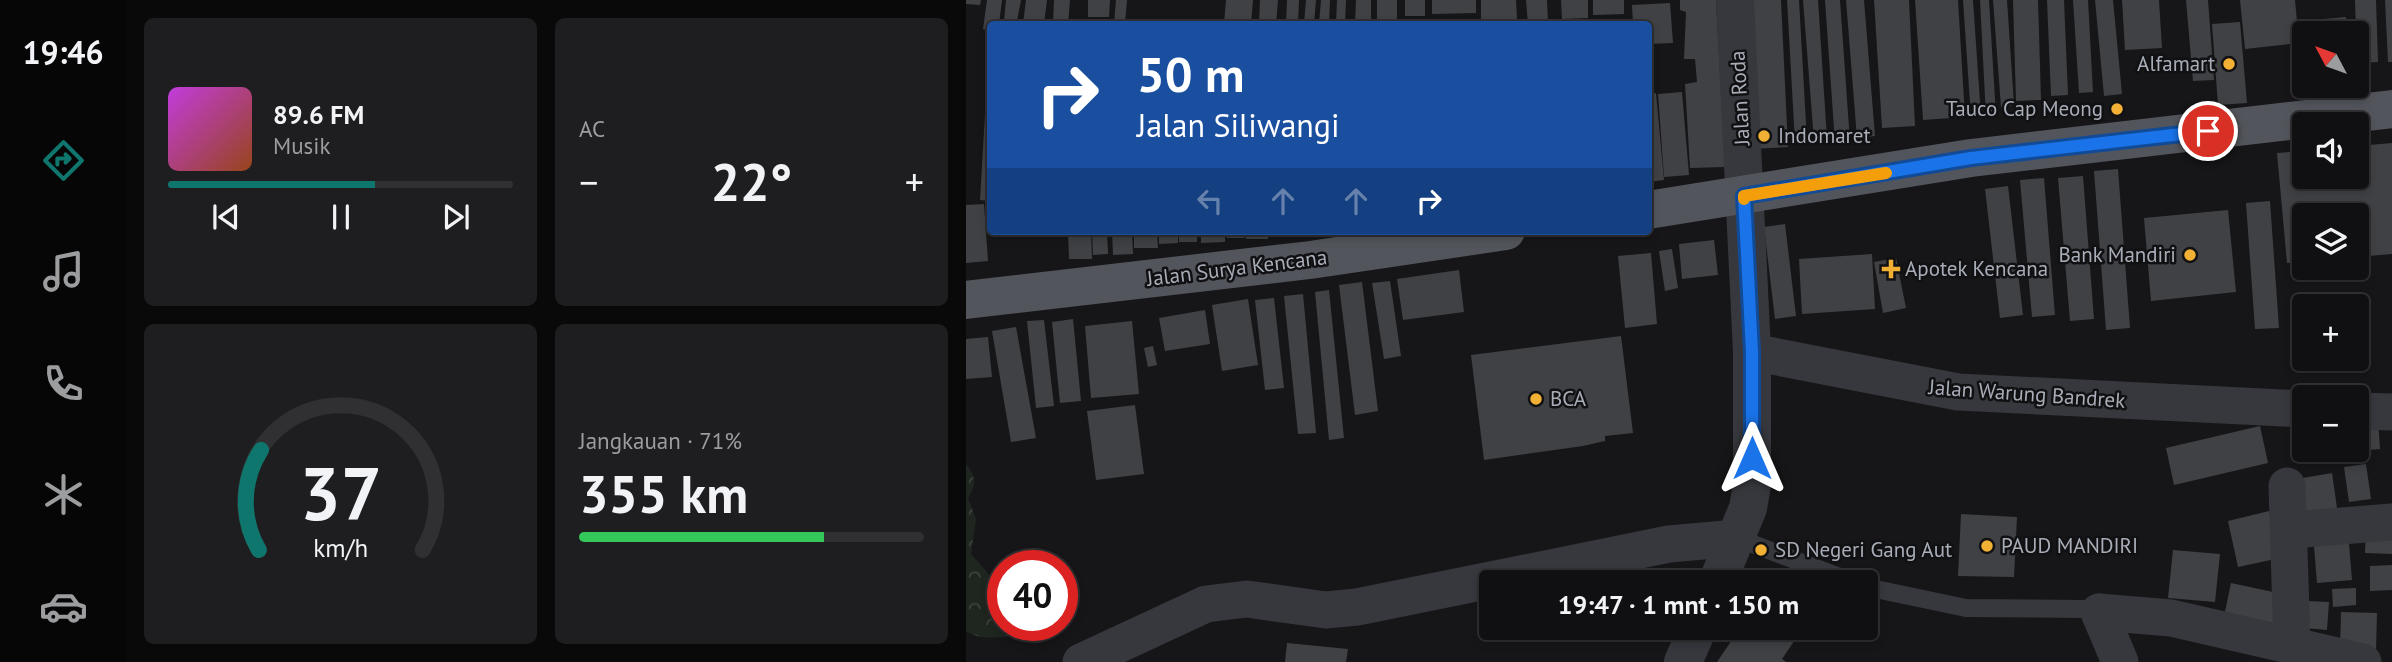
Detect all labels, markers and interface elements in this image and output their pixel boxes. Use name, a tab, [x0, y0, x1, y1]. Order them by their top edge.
north arrow	[2292, 21, 2370, 98]
map controls	[2292, 21, 2369, 462]
text: 19:46	[22, 31, 104, 73]
text: 50 m	[1137, 42, 1244, 106]
icon: right	[1022, 49, 1113, 140]
street label: Jalan Roda	[1724, 50, 1756, 147]
place label: Alfamart	[2137, 50, 2215, 77]
marker: Alfamart	[2221, 56, 2237, 72]
place label: Tauco Cap Meong	[1946, 95, 2103, 122]
text: 89.6 FM	[273, 98, 364, 131]
marker: Tauco Cap Meong	[2109, 101, 2125, 117]
pin	[2178, 101, 2238, 161]
text: Jalan Siliwangi	[1137, 104, 1340, 146]
icon: arrive	[2189, 112, 2227, 150]
button: sound	[2292, 112, 2369, 189]
text: AC	[579, 114, 605, 143]
place label: Indomaret	[1778, 122, 1871, 149]
marker: Indomaret	[1756, 128, 1772, 144]
text: Musik	[273, 131, 330, 160]
icon: directions	[39, 136, 88, 185]
text: 22°	[711, 148, 792, 215]
text: −	[579, 157, 598, 206]
text: +	[905, 157, 924, 206]
icon: left	[1191, 182, 1229, 220]
icon: ahead	[1264, 182, 1302, 220]
icon: ahead	[1337, 182, 1375, 220]
icon: right	[1410, 182, 1448, 220]
icon: previous	[207, 198, 245, 236]
icon: pause	[322, 198, 360, 236]
icon: next	[437, 198, 475, 236]
button: layers	[2292, 203, 2369, 280]
place label: Bank Mandiri	[2059, 241, 2176, 268]
street label: Jalan Surya Kencana	[1144, 243, 1329, 292]
icon: music	[39, 247, 88, 296]
marker: Bank Mandiri	[2182, 247, 2198, 263]
place label: Apotek Kencana	[1905, 255, 2048, 282]
marker: Apotek Kencana	[1883, 261, 1899, 277]
button: +	[2292, 294, 2369, 371]
icon: phone	[39, 359, 88, 408]
street label: Jalan Warung Bandrek	[1927, 373, 2126, 414]
place label: BCA	[1550, 385, 1587, 412]
button: −	[2292, 385, 2369, 462]
marker: BCA	[1528, 391, 1544, 407]
position arrow	[1715, 421, 1789, 495]
text: Jangkauan · 71%	[579, 426, 742, 455]
text: 37	[299, 446, 382, 540]
text: 355 km	[579, 460, 748, 527]
icon: climate	[39, 470, 88, 519]
text: km/h	[313, 532, 368, 564]
place label: PAUD MANDIRI	[2001, 532, 2138, 559]
place label: SD Negeri Gang Aut	[1775, 536, 1952, 563]
marker: PAUD MANDIRI	[1979, 538, 1995, 554]
marker: SD Negeri Gang Aut	[1753, 542, 1769, 558]
speed limit sign: 40	[987, 550, 1078, 641]
icon: car	[39, 582, 88, 631]
text: 19:47 · 1 mnt · 150 m	[1558, 588, 1799, 621]

